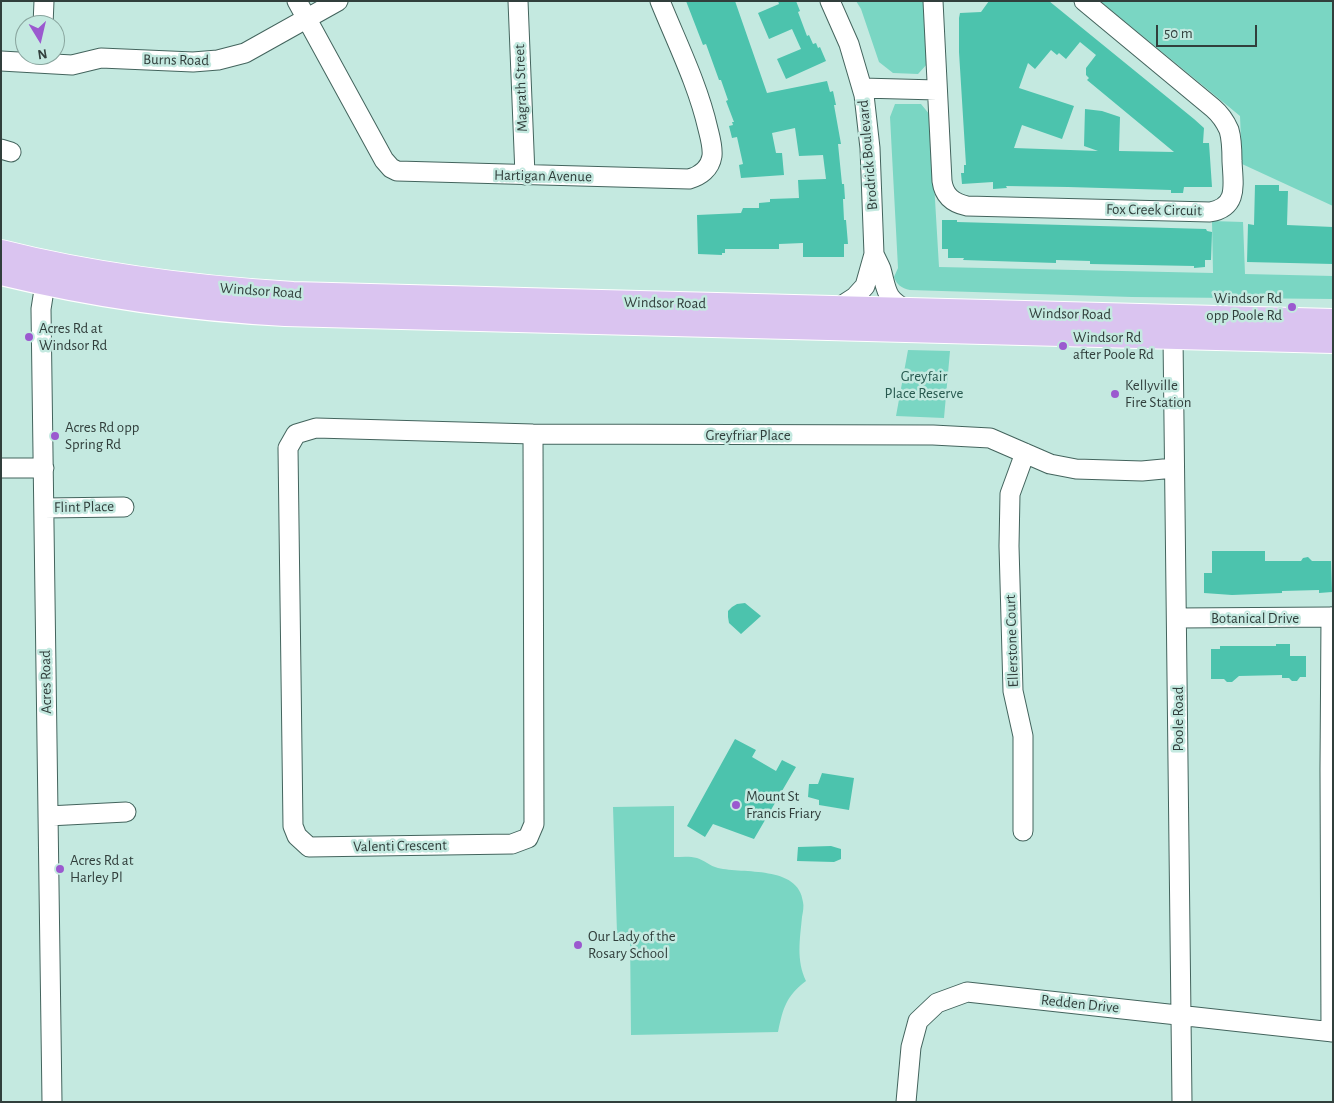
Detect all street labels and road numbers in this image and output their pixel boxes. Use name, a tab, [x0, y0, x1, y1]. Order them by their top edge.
street label: Magrath Street	[510, 44, 532, 132]
street label: Burns Road	[143, 50, 209, 70]
street label: Brodrick Boulevard	[854, 99, 882, 211]
street label: Hartigan Avenue	[494, 166, 592, 186]
street label: Fox Creek Circuit	[1106, 200, 1202, 220]
street label: Windsor Road	[219, 279, 303, 303]
street label: Windsor Road	[624, 293, 706, 313]
street label: Windsor Road	[1029, 304, 1111, 324]
street label: Greyfriar Place	[705, 426, 791, 444]
street label: Flint Place	[54, 497, 114, 517]
street label: Ellerstone Court	[1001, 594, 1023, 688]
street label: Botanical Drive	[1211, 609, 1299, 627]
street label: Acres Road	[36, 650, 56, 714]
street label: Poole Road	[1169, 687, 1187, 751]
street label: Valenti Crescent	[353, 836, 447, 856]
street label: Redden Drive	[1040, 991, 1120, 1017]

